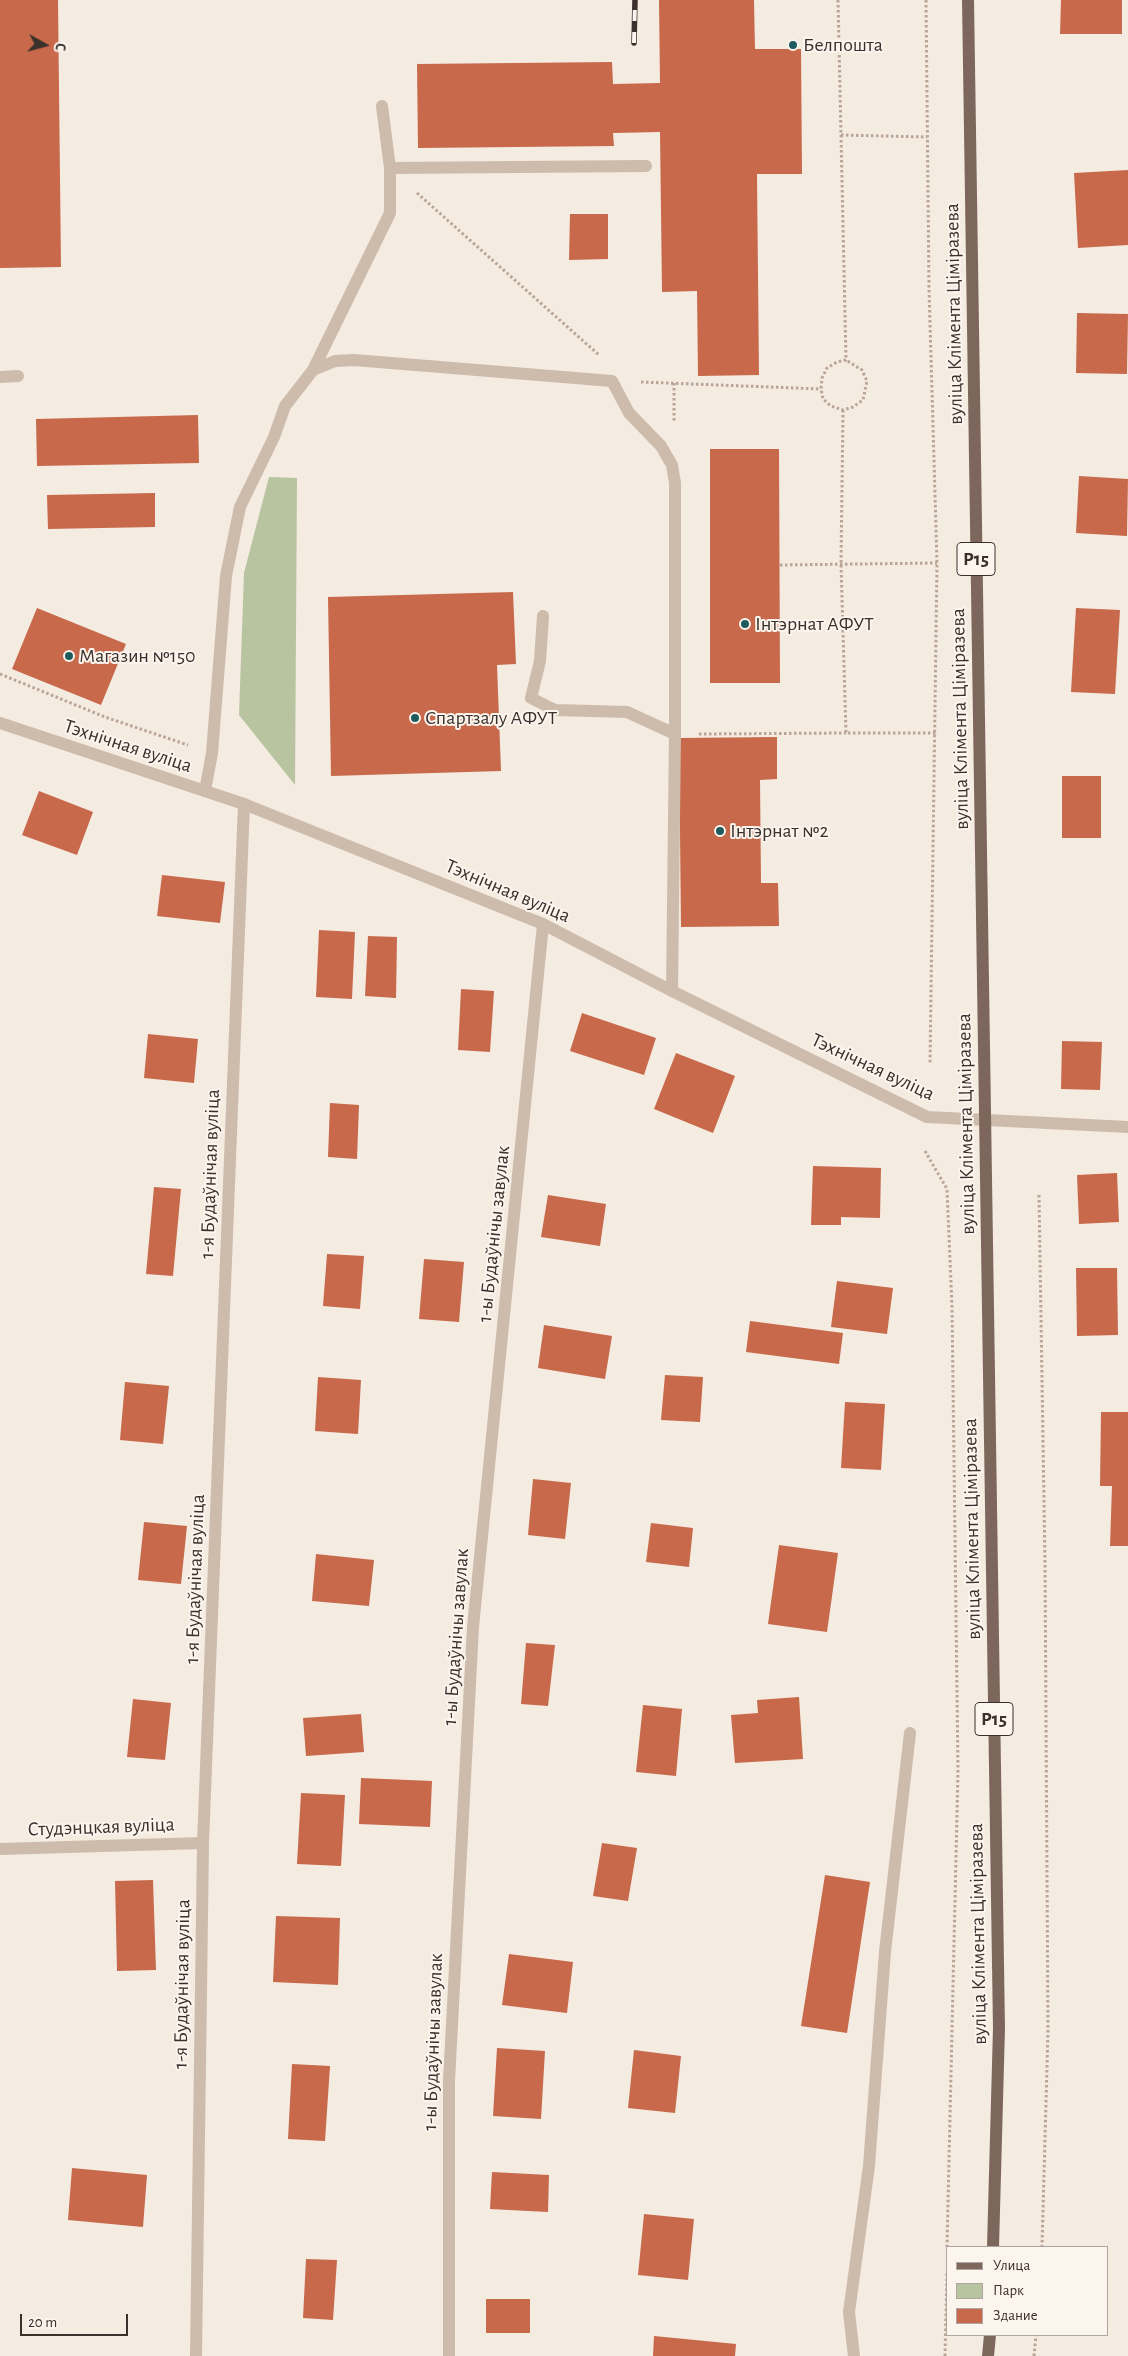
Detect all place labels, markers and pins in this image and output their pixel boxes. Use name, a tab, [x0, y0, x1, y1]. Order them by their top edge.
place label: Белпошта	[803, 33, 883, 57]
marker: Белпошта	[787, 39, 799, 51]
place label: Інтэрнат АФУТ	[755, 612, 874, 636]
marker: Інтэрнат АФУТ	[739, 618, 751, 630]
place label: Магазин №150	[79, 644, 196, 668]
marker: Магазин №150	[63, 650, 75, 662]
place label: Спартзалу АФУТ	[425, 706, 557, 730]
marker: Спартзалу АФУТ	[409, 712, 421, 724]
place label: Інтэрнат №2	[730, 819, 829, 843]
marker: Інтэрнат №2	[714, 825, 726, 837]

